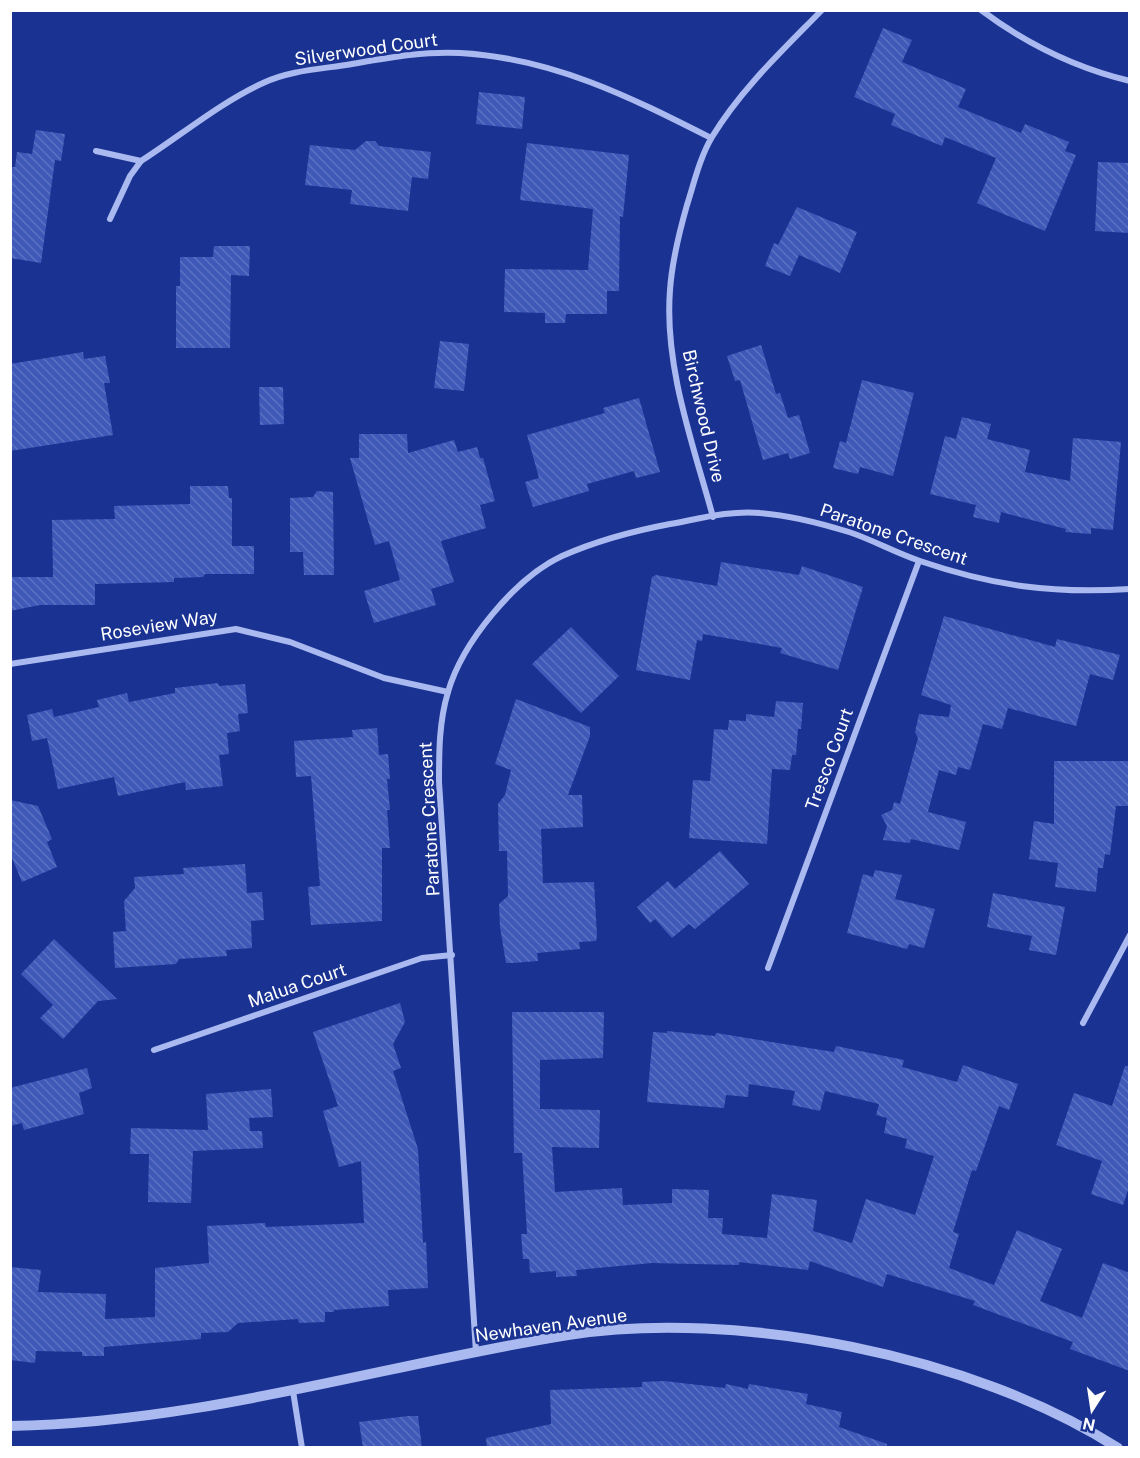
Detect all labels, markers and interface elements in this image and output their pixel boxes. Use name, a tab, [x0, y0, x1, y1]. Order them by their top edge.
street label: Silverwood Court	[293, 29, 439, 69]
street label: Birchwood Drive	[679, 348, 729, 484]
street label: Paratone Crescent	[817, 499, 971, 569]
street label: Roseview Way	[99, 605, 219, 645]
street label: Tresco Court	[801, 705, 857, 813]
street label: Paratone Crescent	[414, 741, 444, 897]
street label: Malua Court	[245, 958, 349, 1012]
street label: Newhaven Avenue	[474, 1304, 628, 1346]
north arrow	[1062, 1380, 1122, 1440]
text: N	[1081, 1414, 1097, 1435]

